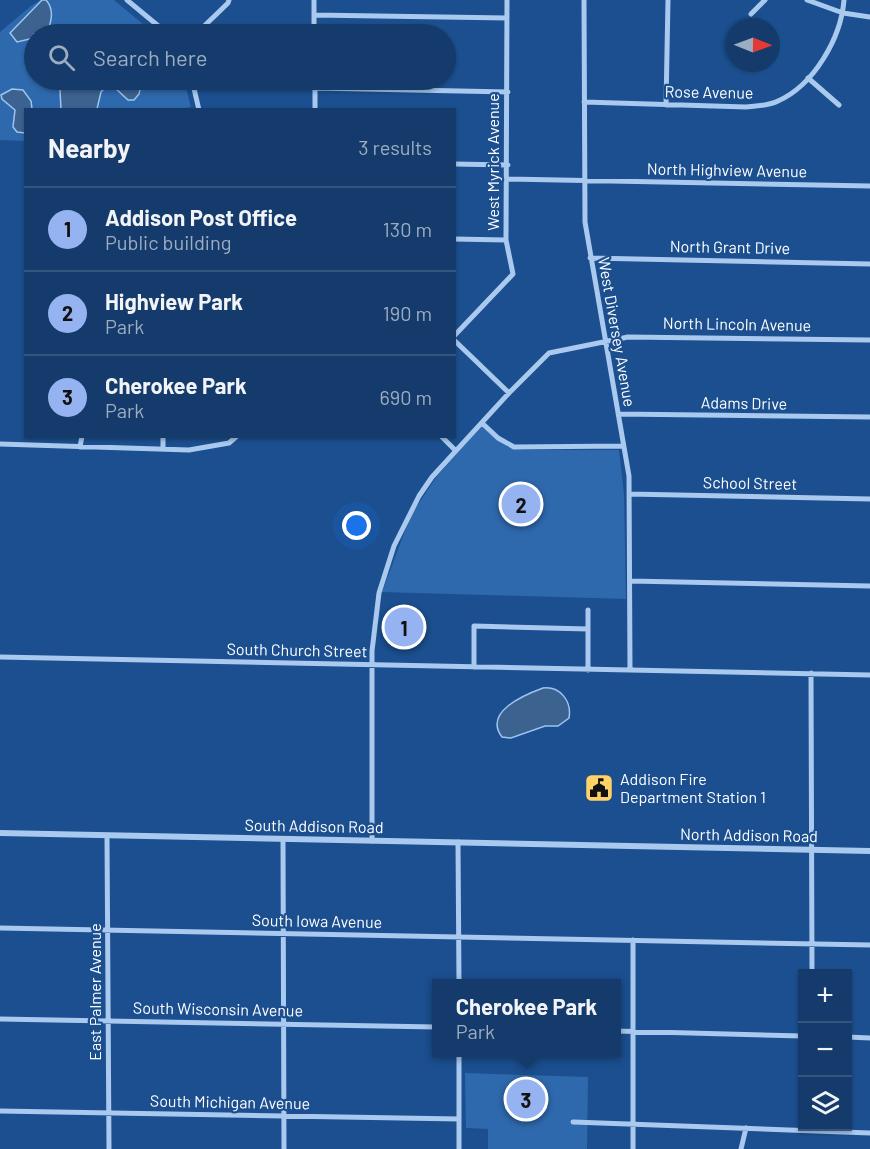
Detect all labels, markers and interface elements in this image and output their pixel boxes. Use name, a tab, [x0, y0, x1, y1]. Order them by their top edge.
north arrow	[726, 18, 780, 72]
search box	[24, 24, 456, 90]
icon: search	[45, 41, 78, 74]
text: Search here	[93, 44, 207, 70]
street label: Rose Avenue	[664, 81, 754, 102]
street label: West Myrick Avenue	[483, 93, 502, 231]
text: Nearby	[48, 132, 130, 163]
text: 3 results	[358, 135, 432, 159]
street label: North Highview Avenue	[647, 159, 807, 180]
text: Addison Post Office	[105, 204, 297, 230]
text: 1	[64, 217, 71, 241]
text: 130 m	[383, 217, 432, 241]
text: Public building	[105, 230, 231, 254]
street label: North Grant Drive	[670, 236, 790, 257]
street label: West Diversey Avenue	[595, 256, 640, 408]
text: Highview Park	[105, 288, 243, 314]
text: 2	[62, 301, 73, 325]
text: 190 m	[383, 301, 432, 325]
street label: North Lincoln Avenue	[663, 313, 811, 334]
text: Park	[105, 314, 144, 338]
text: Cherokee Park	[105, 372, 247, 398]
text: 3	[62, 385, 73, 409]
text: 690 m	[379, 385, 432, 409]
street label: Adams Drive	[701, 392, 787, 413]
text: Park	[105, 398, 144, 422]
street label: School Street	[703, 472, 797, 493]
pin: 2	[502, 482, 540, 526]
your location	[342, 511, 371, 540]
pin: 1	[384, 604, 424, 650]
street label: South Church Street	[226, 639, 368, 660]
place label: Addison Fire Department Station 1	[620, 769, 766, 806]
public building icon: Addison Fire Department Station 1	[583, 772, 615, 804]
street label: South Addison Road	[244, 815, 384, 836]
street label: North Addison Road	[680, 824, 818, 845]
street label: South Iowa Avenue	[252, 910, 382, 931]
street label: East Palmer Avenue	[85, 923, 104, 1061]
map controls	[798, 969, 852, 1131]
button: +	[798, 969, 852, 1023]
popup	[432, 979, 621, 1057]
text: Cherokee Park	[456, 993, 597, 1019]
street label: South Wisconsin Avenue	[133, 998, 303, 1019]
text: Park	[456, 1019, 495, 1043]
button: −	[798, 1023, 852, 1077]
pin: 3	[506, 1076, 546, 1122]
button: layers	[798, 1077, 852, 1131]
street label: South Michigan Avenue	[150, 1091, 310, 1112]

